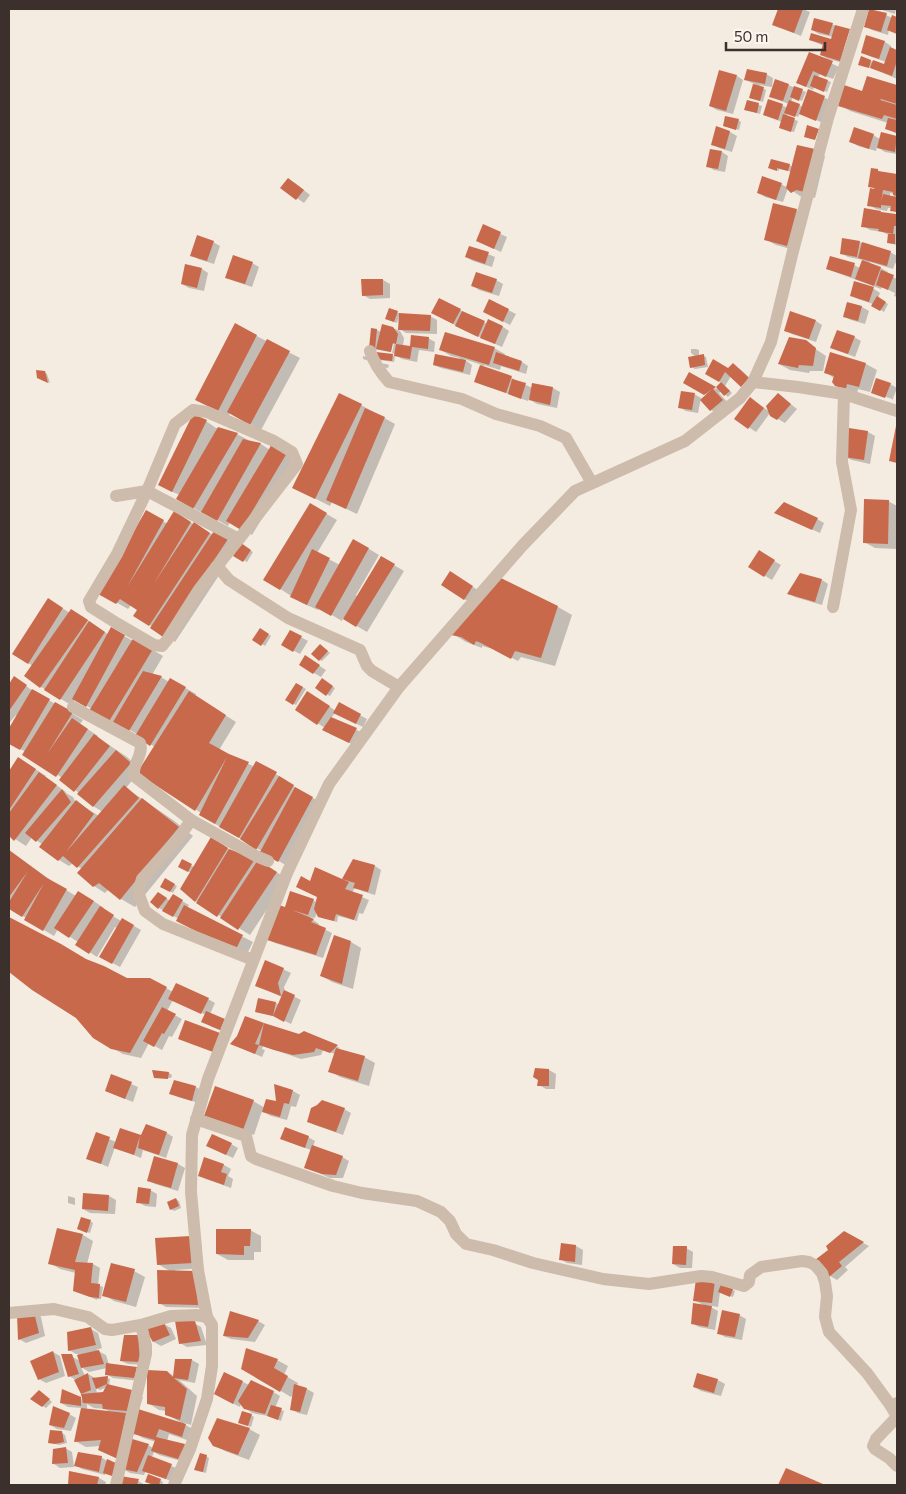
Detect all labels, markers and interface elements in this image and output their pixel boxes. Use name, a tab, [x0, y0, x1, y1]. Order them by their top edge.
scale bar	[726, 20, 825, 52]
text: 50 m	[734, 27, 768, 45]

